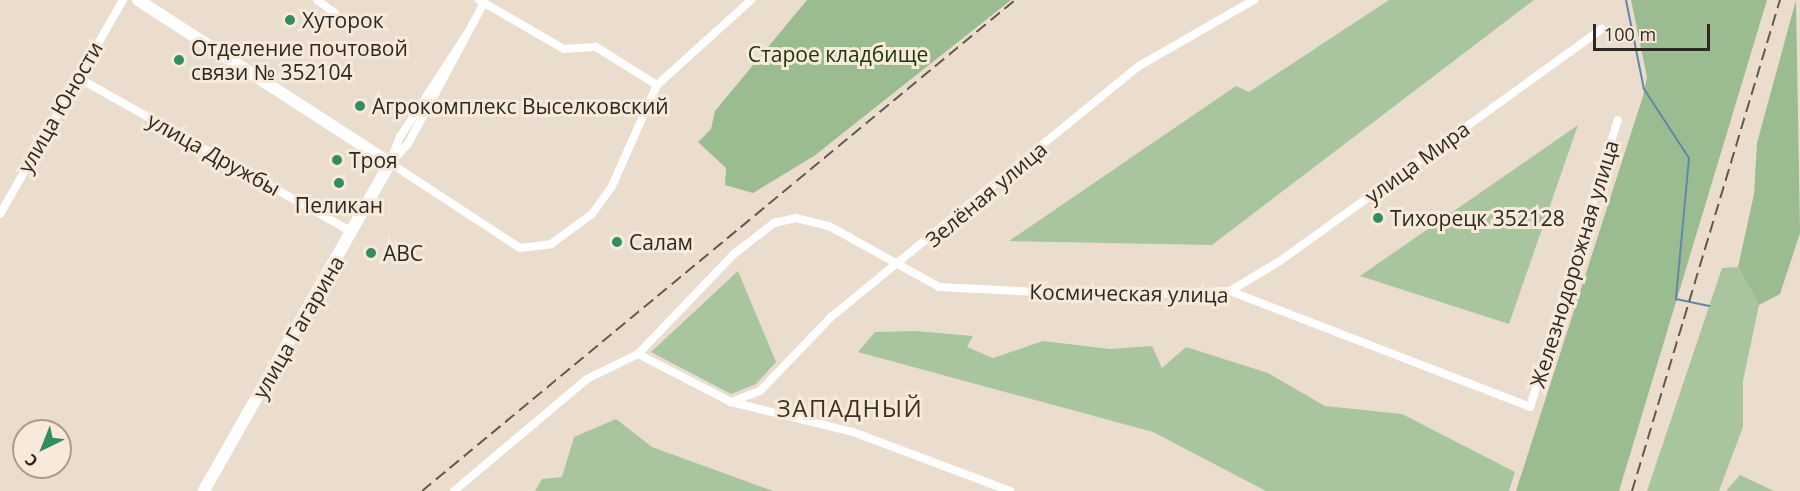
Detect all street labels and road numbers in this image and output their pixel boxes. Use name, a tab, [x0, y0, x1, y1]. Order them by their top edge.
street label: улица Юности	[12, 37, 108, 177]
street label: улица Дружбы	[143, 107, 285, 201]
street label: улица Мира	[1360, 116, 1474, 208]
street label: Зелёная улица	[920, 136, 1052, 252]
street label: Железнодорожная улица	[1524, 137, 1624, 391]
street label: улица Гагарина	[247, 251, 349, 403]
street label: Космическая улица	[1029, 279, 1229, 307]

